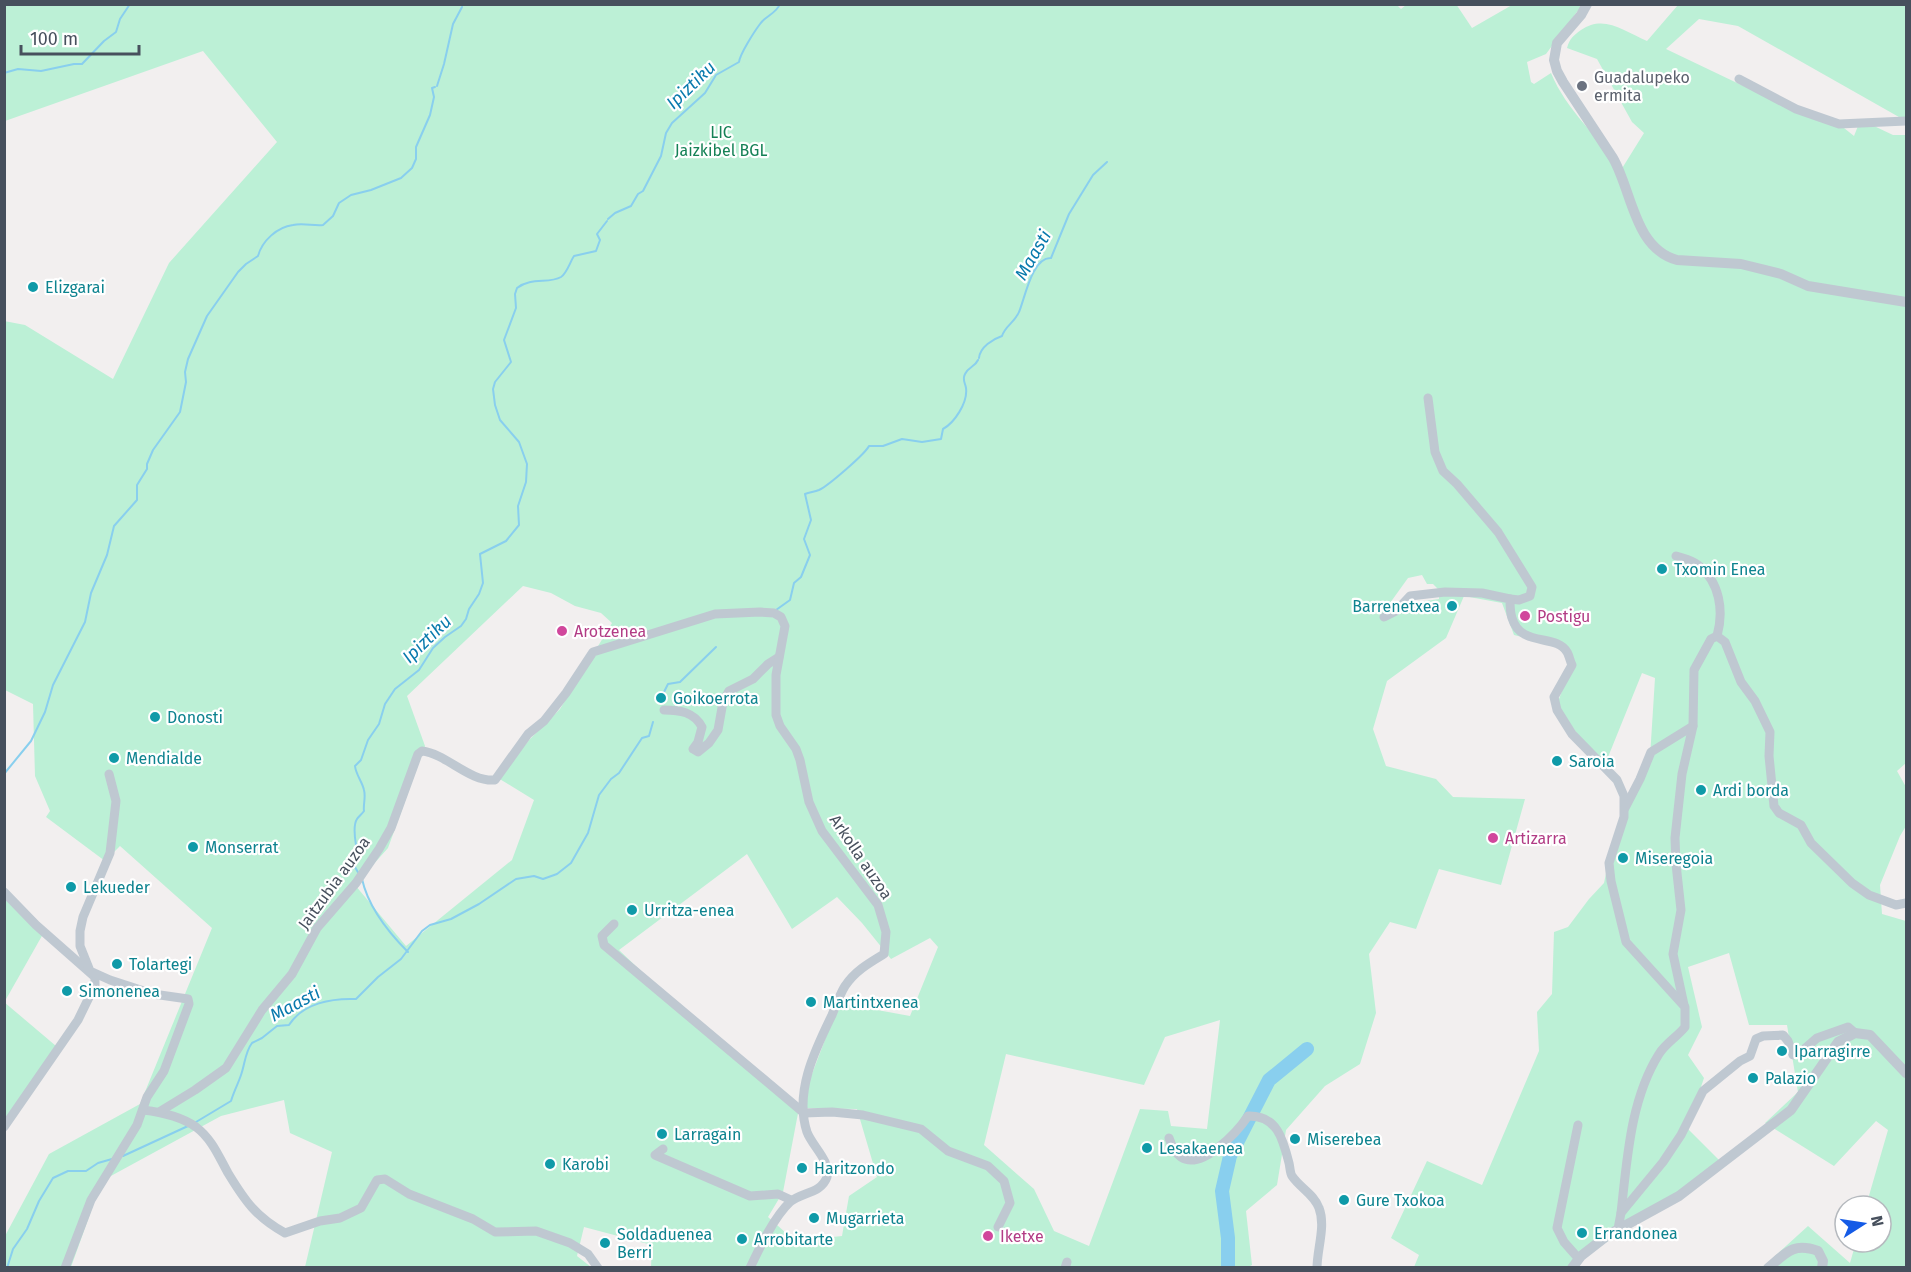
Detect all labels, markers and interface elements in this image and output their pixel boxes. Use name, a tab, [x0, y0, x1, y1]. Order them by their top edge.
scale bar	[21, 18, 140, 56]
text: 100 m	[30, 28, 78, 50]
water label: Ipiztiku	[662, 56, 720, 114]
place label: Guadalupeko ermita	[1594, 68, 1690, 105]
marker: Guadalupeko ermita	[1575, 79, 1589, 93]
park label: LIC Jaizkibel BGL	[675, 123, 767, 160]
water label: Maasti	[1010, 226, 1056, 284]
place label: Elizgarai	[45, 278, 105, 297]
marker: Elizgarai	[26, 280, 40, 294]
place label: Txomin Enea	[1674, 560, 1766, 579]
marker: Txomin Enea	[1655, 562, 1669, 576]
place label: Barrenetxea	[1352, 597, 1440, 616]
marker: Barrenetxea	[1445, 599, 1459, 613]
place label: Postigu	[1537, 607, 1590, 626]
marker: Postigu	[1518, 609, 1532, 623]
water label: Ipiztiku	[398, 610, 456, 668]
place label: Arotzenea	[574, 622, 646, 641]
marker: Arotzenea	[555, 624, 569, 638]
place label: Goikoerrota	[673, 689, 759, 708]
marker: Goikoerrota	[654, 691, 668, 705]
place label: Donosti	[167, 708, 223, 727]
marker: Donosti	[148, 710, 162, 724]
place label: Mendialde	[126, 749, 202, 768]
marker: Mendialde	[107, 751, 121, 765]
place label: Saroia	[1569, 752, 1615, 771]
marker: Saroia	[1550, 754, 1564, 768]
place label: Ardi borda	[1713, 781, 1789, 800]
marker: Ardi borda	[1694, 783, 1708, 797]
street label: Arkolla auzoa	[826, 811, 896, 903]
place label: Artizarra	[1505, 829, 1567, 848]
marker: Artizarra	[1486, 831, 1500, 845]
street label: Jaitzubia auzoa	[294, 833, 374, 933]
place label: Monserrat	[205, 838, 279, 857]
marker: Monserrat	[186, 840, 200, 854]
place label: Miseregoia	[1635, 849, 1713, 868]
marker: Miseregoia	[1616, 851, 1630, 865]
place label: Lekueder	[83, 878, 151, 897]
marker: Lekueder	[64, 880, 78, 894]
place label: Urritza-enea	[644, 901, 734, 920]
marker: Urritza-enea	[625, 903, 639, 917]
place label: Tolartegi	[129, 955, 192, 974]
marker: Tolartegi	[110, 957, 124, 971]
place label: Simonenea	[79, 982, 160, 1001]
water label: Maasti	[266, 982, 324, 1026]
marker: Simonenea	[60, 984, 74, 998]
place label: Martintxenea	[823, 993, 919, 1012]
marker: Martintxenea	[804, 995, 818, 1009]
place label: Iparragirre	[1794, 1042, 1871, 1061]
marker: Iparragirre	[1775, 1044, 1789, 1058]
place label: Palazio	[1765, 1069, 1816, 1088]
marker: Palazio	[1746, 1071, 1760, 1085]
place label: Larragain	[674, 1125, 741, 1144]
marker: Larragain	[655, 1127, 669, 1141]
place label: Miserebea	[1307, 1130, 1381, 1149]
marker: Miserebea	[1288, 1132, 1302, 1146]
place label: Lesakaenea	[1159, 1139, 1243, 1158]
marker: Lesakaenea	[1140, 1141, 1154, 1155]
place label: Karobi	[562, 1155, 609, 1174]
marker: Karobi	[543, 1157, 557, 1171]
place label: Haritzondo	[814, 1159, 895, 1178]
marker: Haritzondo	[795, 1161, 809, 1175]
place label: Gure Txokoa	[1356, 1191, 1445, 1210]
marker: Gure Txokoa	[1337, 1193, 1351, 1207]
north arrow	[1833, 1194, 1893, 1254]
place label: Mugarrieta	[826, 1209, 904, 1228]
marker: Mugarrieta	[807, 1211, 821, 1225]
text: N	[1867, 1214, 1888, 1228]
place label: Errandonea	[1594, 1224, 1678, 1243]
place label: Soldaduenea Berri	[617, 1225, 712, 1262]
marker: Errandonea	[1575, 1226, 1589, 1240]
place label: Iketxe	[1000, 1227, 1044, 1246]
marker: Iketxe	[981, 1229, 995, 1243]
place label: Arrobitarte	[754, 1230, 833, 1249]
marker: Arrobitarte	[735, 1232, 749, 1246]
marker: Soldaduenea Berri	[598, 1236, 612, 1250]

